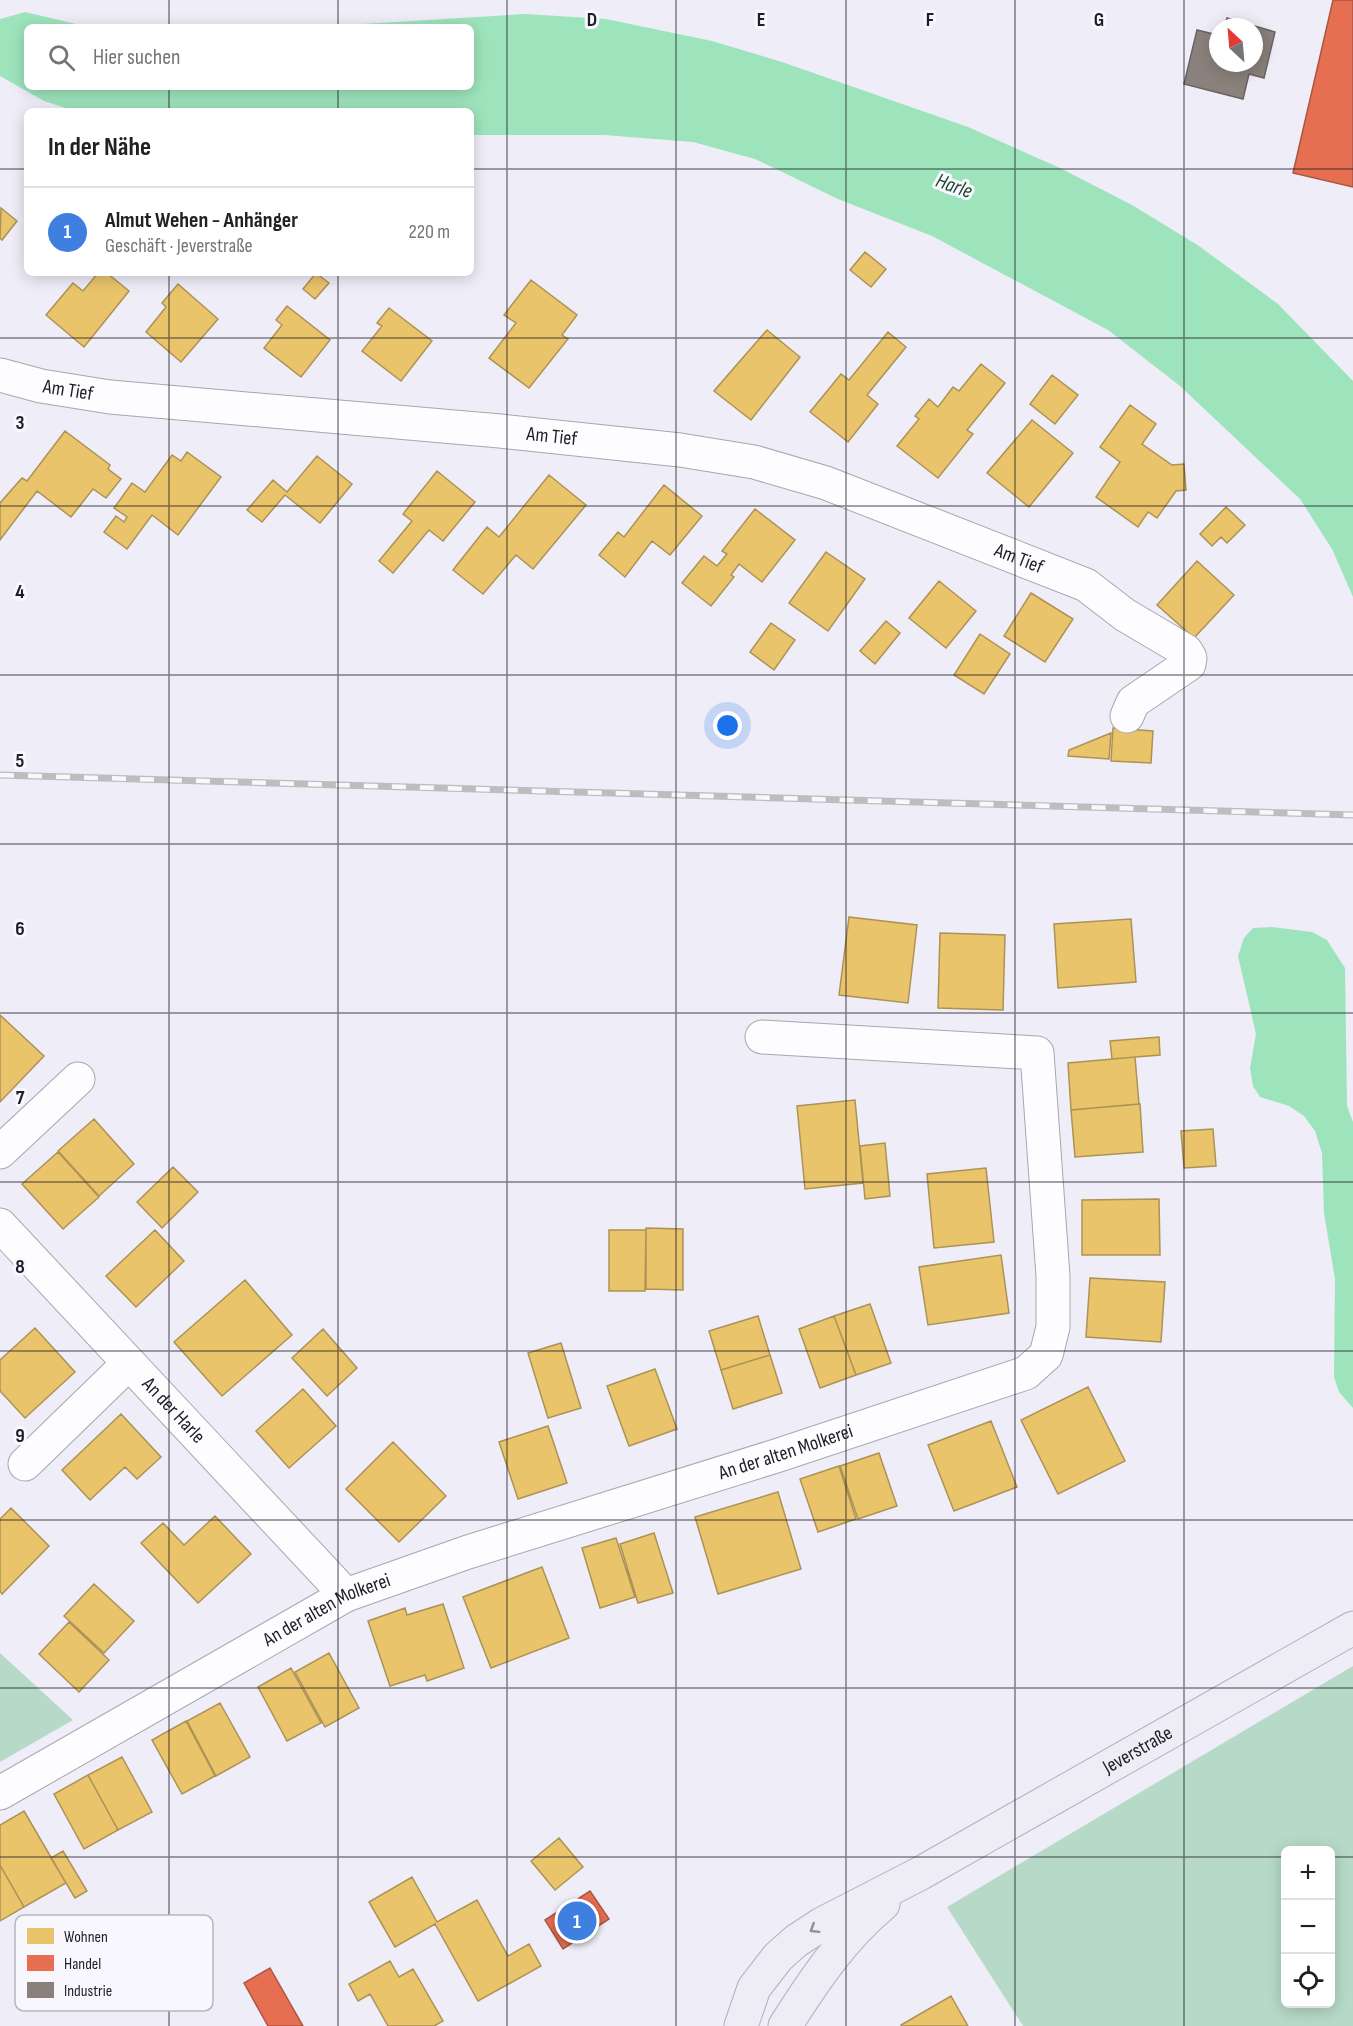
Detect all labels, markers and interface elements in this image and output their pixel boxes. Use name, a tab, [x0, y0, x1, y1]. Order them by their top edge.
text: D	[587, 8, 597, 32]
text: E	[757, 8, 765, 32]
text: F	[926, 8, 934, 32]
text: G	[1094, 8, 1104, 32]
north arrow	[1209, 18, 1263, 72]
search box	[24, 24, 474, 90]
icon: search	[45, 41, 78, 74]
text: Hier suchen	[93, 44, 181, 71]
text: In der Nähe	[48, 132, 151, 163]
water label: Harle	[932, 168, 976, 204]
text: Almut Wehen - Anhänger	[105, 207, 298, 234]
text: 1	[64, 220, 71, 244]
text: 220 m	[409, 220, 450, 244]
text: Geschäft · Jeverstraße	[105, 234, 253, 258]
street label: Am Tief	[40, 374, 95, 406]
text: 3	[16, 411, 25, 435]
street label: Am Tief	[524, 422, 579, 451]
street label: Am Tief	[990, 538, 1047, 579]
text: 4	[15, 580, 25, 604]
your location	[713, 711, 742, 740]
text: 5	[16, 749, 25, 773]
text: 6	[15, 917, 25, 941]
text: 7	[16, 1086, 25, 1110]
text: 8	[15, 1255, 25, 1279]
street label: An der Harle	[136, 1372, 210, 1448]
street label: An der alten Molkerei	[715, 1419, 856, 1485]
text: 9	[15, 1424, 25, 1448]
street label: An der alten Molkerei	[258, 1568, 394, 1652]
street label: Jeverstraße	[1098, 1721, 1177, 1780]
map controls	[1281, 1846, 1335, 2008]
button: +	[1281, 1846, 1335, 1900]
pin: 1	[558, 1898, 596, 1944]
button: −	[1281, 1900, 1335, 1954]
legend	[15, 1915, 213, 2011]
one-way arrow	[809, 1922, 820, 1933]
text: Wohnen	[64, 1928, 108, 1947]
button: locate	[1281, 1954, 1335, 2008]
text: Handel	[64, 1955, 101, 1974]
text: Industrie	[64, 1982, 112, 2001]

